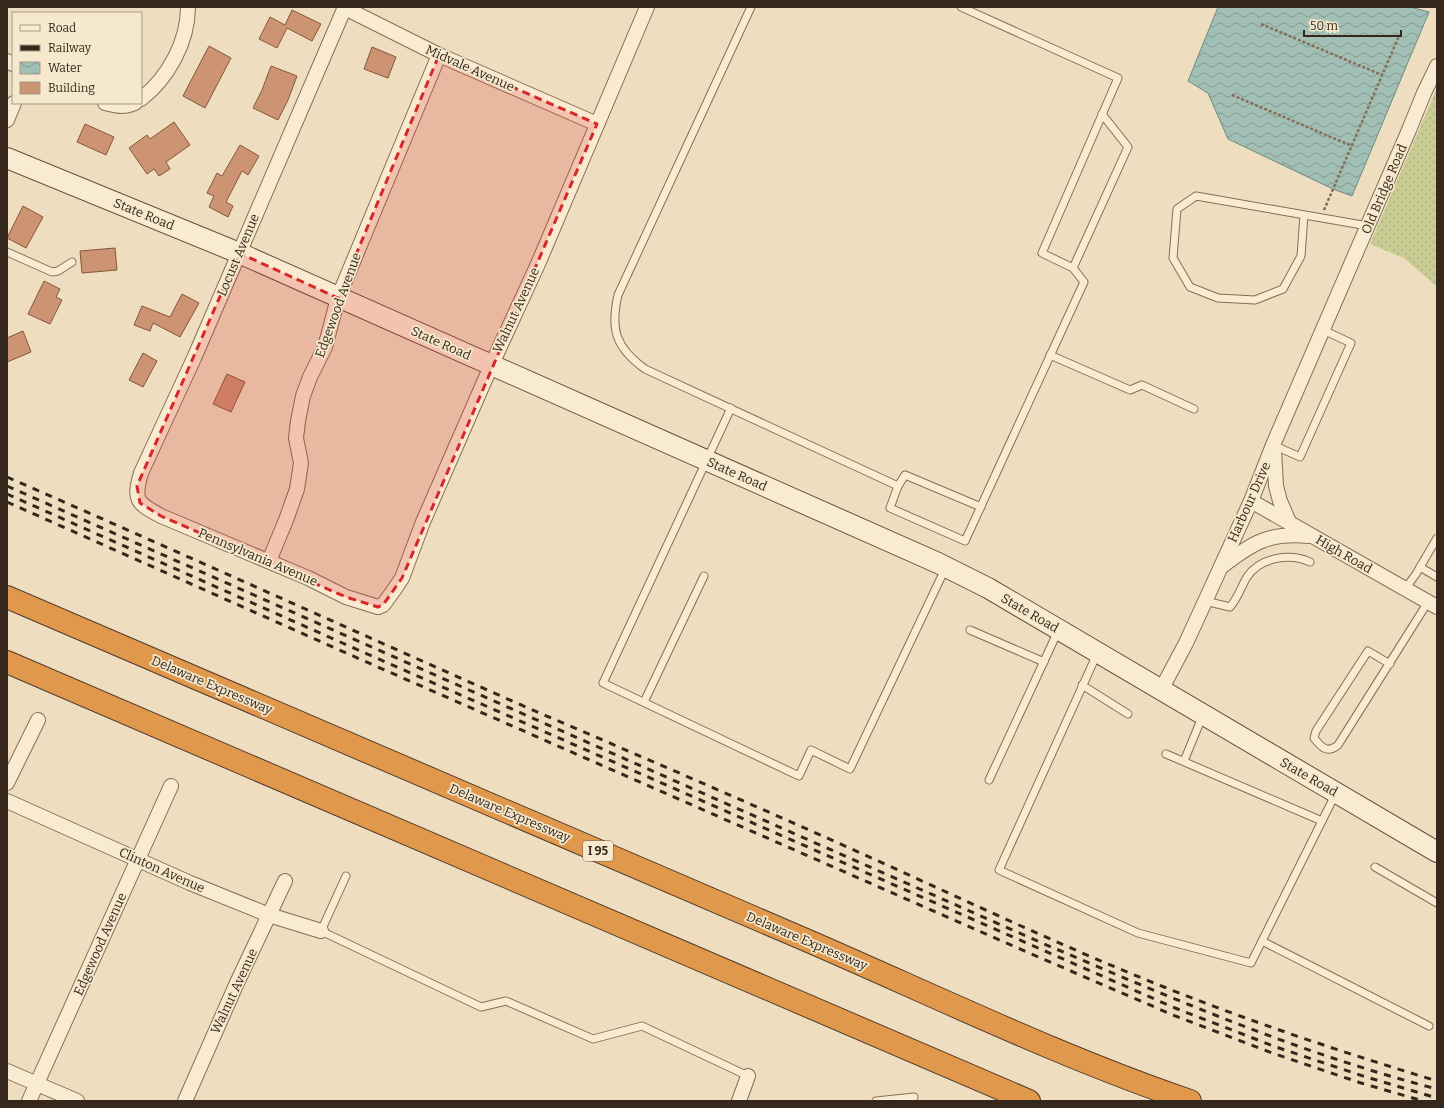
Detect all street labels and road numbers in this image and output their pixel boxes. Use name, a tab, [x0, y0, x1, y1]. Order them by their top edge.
street label: Midvale Avenue	[423, 42, 517, 94]
street label: Old Bridge Road	[1358, 141, 1410, 236]
street label: State Road	[111, 195, 177, 233]
street label: Locust Avenue	[214, 211, 262, 299]
street label: Edgewood Avenue	[312, 250, 364, 360]
street label: Walnut Avenue	[490, 265, 542, 355]
street label: State Road	[409, 323, 474, 363]
street label: State Road	[705, 454, 770, 494]
street label: Harbour Drive	[1225, 460, 1273, 544]
street label: Pennsylvania Avenue	[196, 525, 320, 589]
street label: High Road	[1313, 532, 1375, 576]
street label: State Road	[998, 590, 1062, 636]
street label: Delaware Expressway	[149, 653, 275, 717]
street label: State Road	[1277, 754, 1341, 800]
street label: Delaware Expressway	[447, 781, 573, 845]
road number: I 95	[583, 841, 613, 861]
street label: Clinton Avenue	[117, 844, 207, 896]
street label: Edgewood Avenue	[71, 890, 129, 998]
street label: Delaware Expressway	[744, 909, 870, 973]
street label: Walnut Avenue	[208, 946, 260, 1036]

